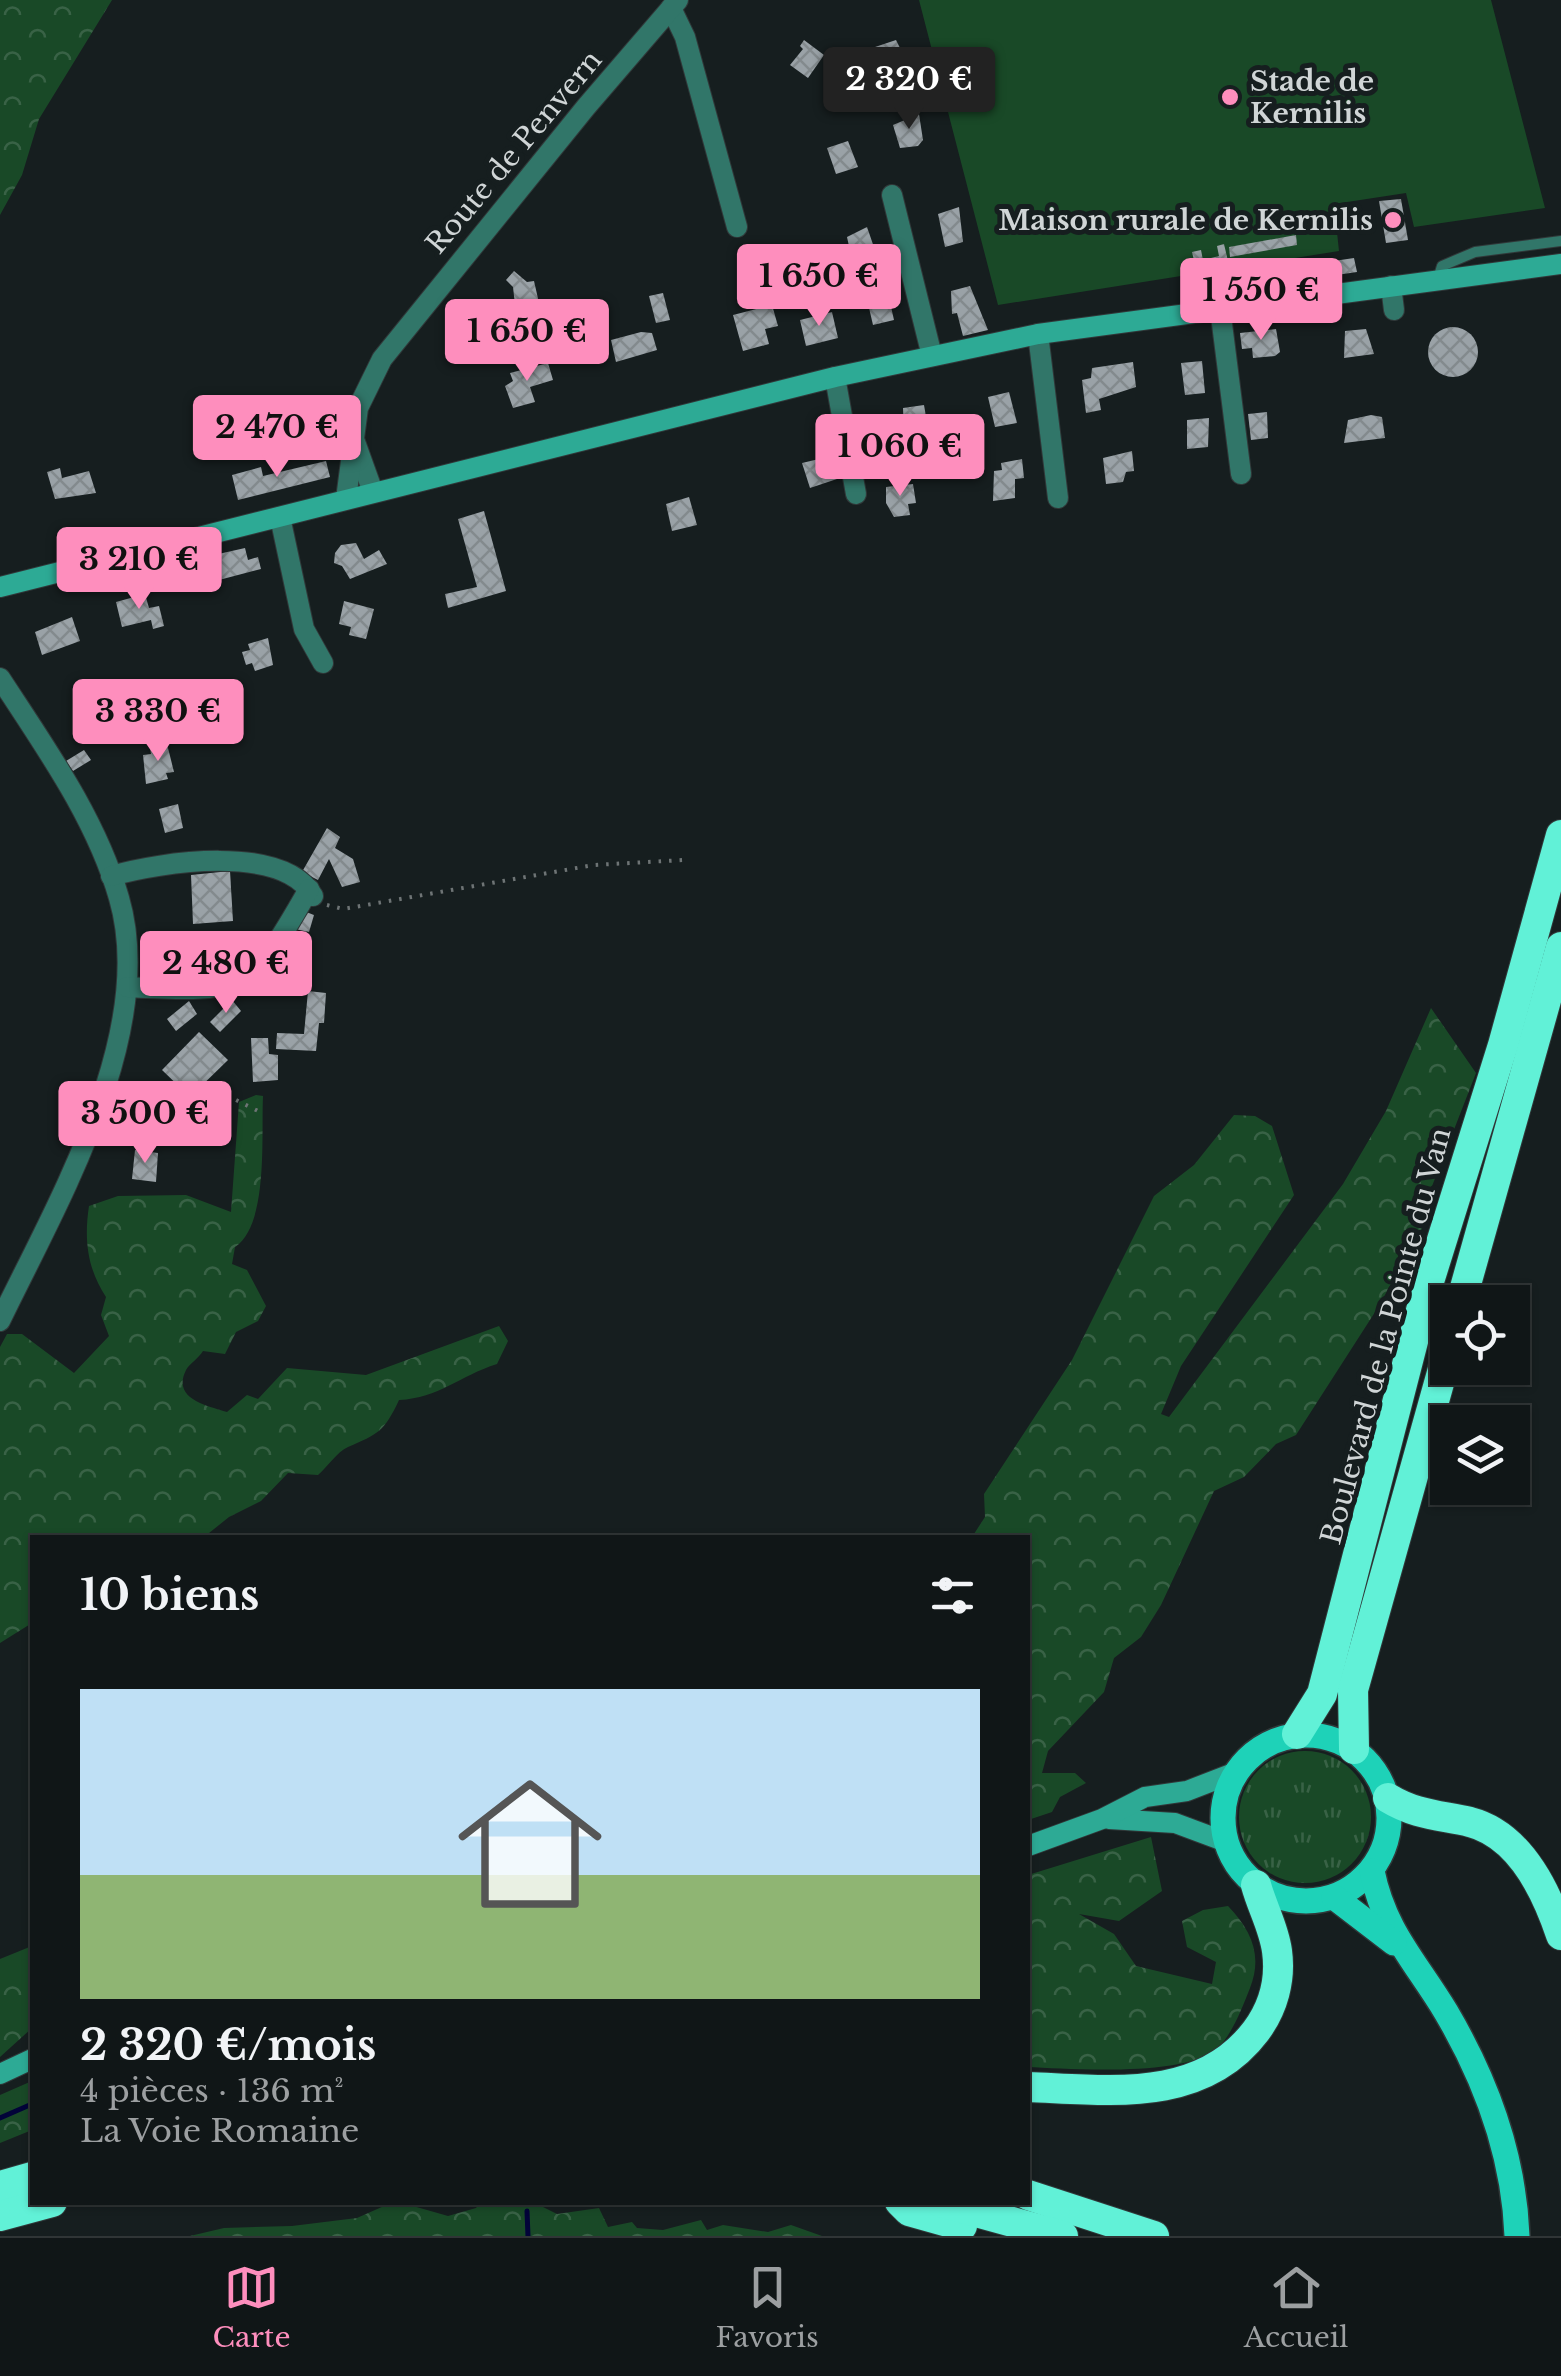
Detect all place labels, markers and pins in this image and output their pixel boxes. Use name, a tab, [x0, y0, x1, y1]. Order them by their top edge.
pin: 2 320 €	[817, 47, 1001, 132]
place label: Stade de Kernilis	[1250, 64, 1374, 131]
marker: Stade de Kernilis	[1219, 86, 1241, 108]
place label: Maison rurale de Kernilis	[998, 203, 1373, 238]
marker: Maison rurale de Kernilis	[1382, 209, 1404, 231]
pin: 1 650 €	[727, 244, 911, 329]
pin: 1 550 €	[1169, 258, 1353, 343]
pin: 1 650 €	[435, 299, 619, 384]
pin: 2 470 €	[185, 395, 369, 480]
pin: 1 060 €	[808, 414, 992, 499]
pin: 3 210 €	[47, 527, 231, 612]
pin: 3 330 €	[66, 679, 250, 764]
pin: 2 480 €	[134, 931, 318, 1016]
pin: 3 500 €	[53, 1081, 237, 1166]

